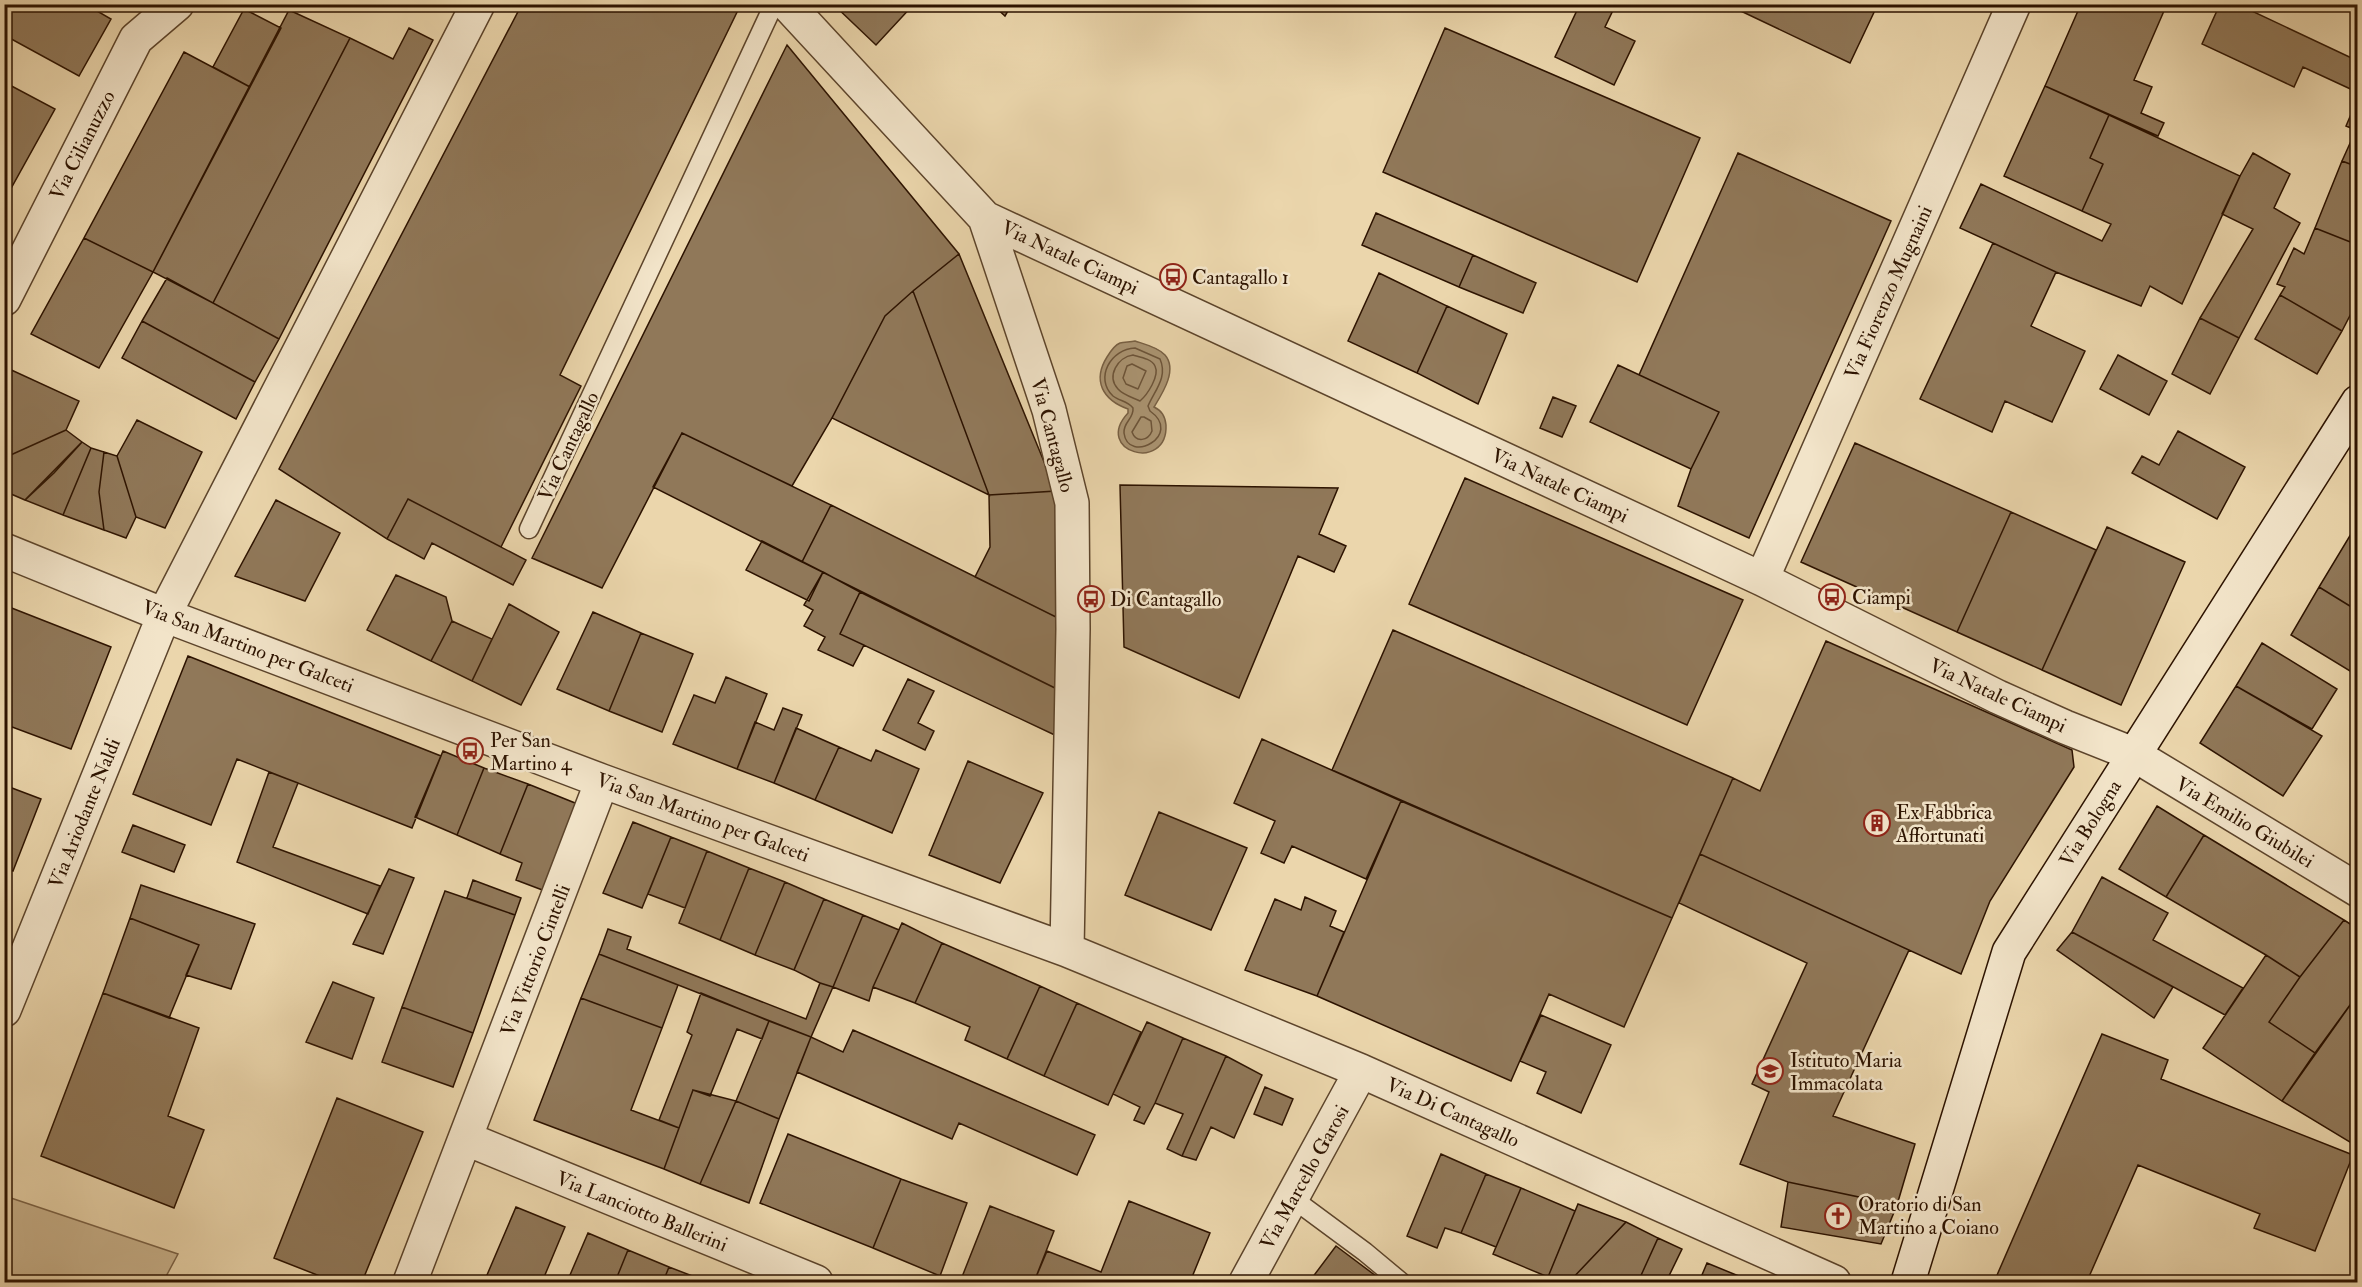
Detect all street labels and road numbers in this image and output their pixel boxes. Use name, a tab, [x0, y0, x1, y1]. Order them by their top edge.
street label: Via Cilianuzzo	[44, 86, 121, 204]
street label: Via Fiorenzo Mugnaini	[1839, 202, 1938, 383]
street label: Via Natale Ciampi	[997, 215, 1142, 301]
street label: Via Cantagallo	[1025, 375, 1080, 495]
street label: Via Cantagallo	[532, 388, 605, 505]
street label: Via Natale Ciampi	[1487, 443, 1632, 529]
street label: Via San Martino per Galceti	[138, 594, 357, 699]
street label: Via Natale Ciampi	[1925, 653, 2070, 739]
street label: Via Ariodante Naldi	[43, 734, 126, 892]
street label: Via San Martino per Galceti	[593, 767, 813, 869]
street label: Via Emilio Giubilei	[2171, 771, 2319, 874]
street label: Via Bologna	[2054, 775, 2127, 871]
street label: Via Vittorio Cintelli	[495, 881, 576, 1040]
street label: Via Di Cantagallo	[1382, 1072, 1523, 1153]
street label: Via Marcello Garosi	[1254, 1101, 1354, 1254]
street label: Via Lanciotto Ballerini	[552, 1166, 731, 1257]

